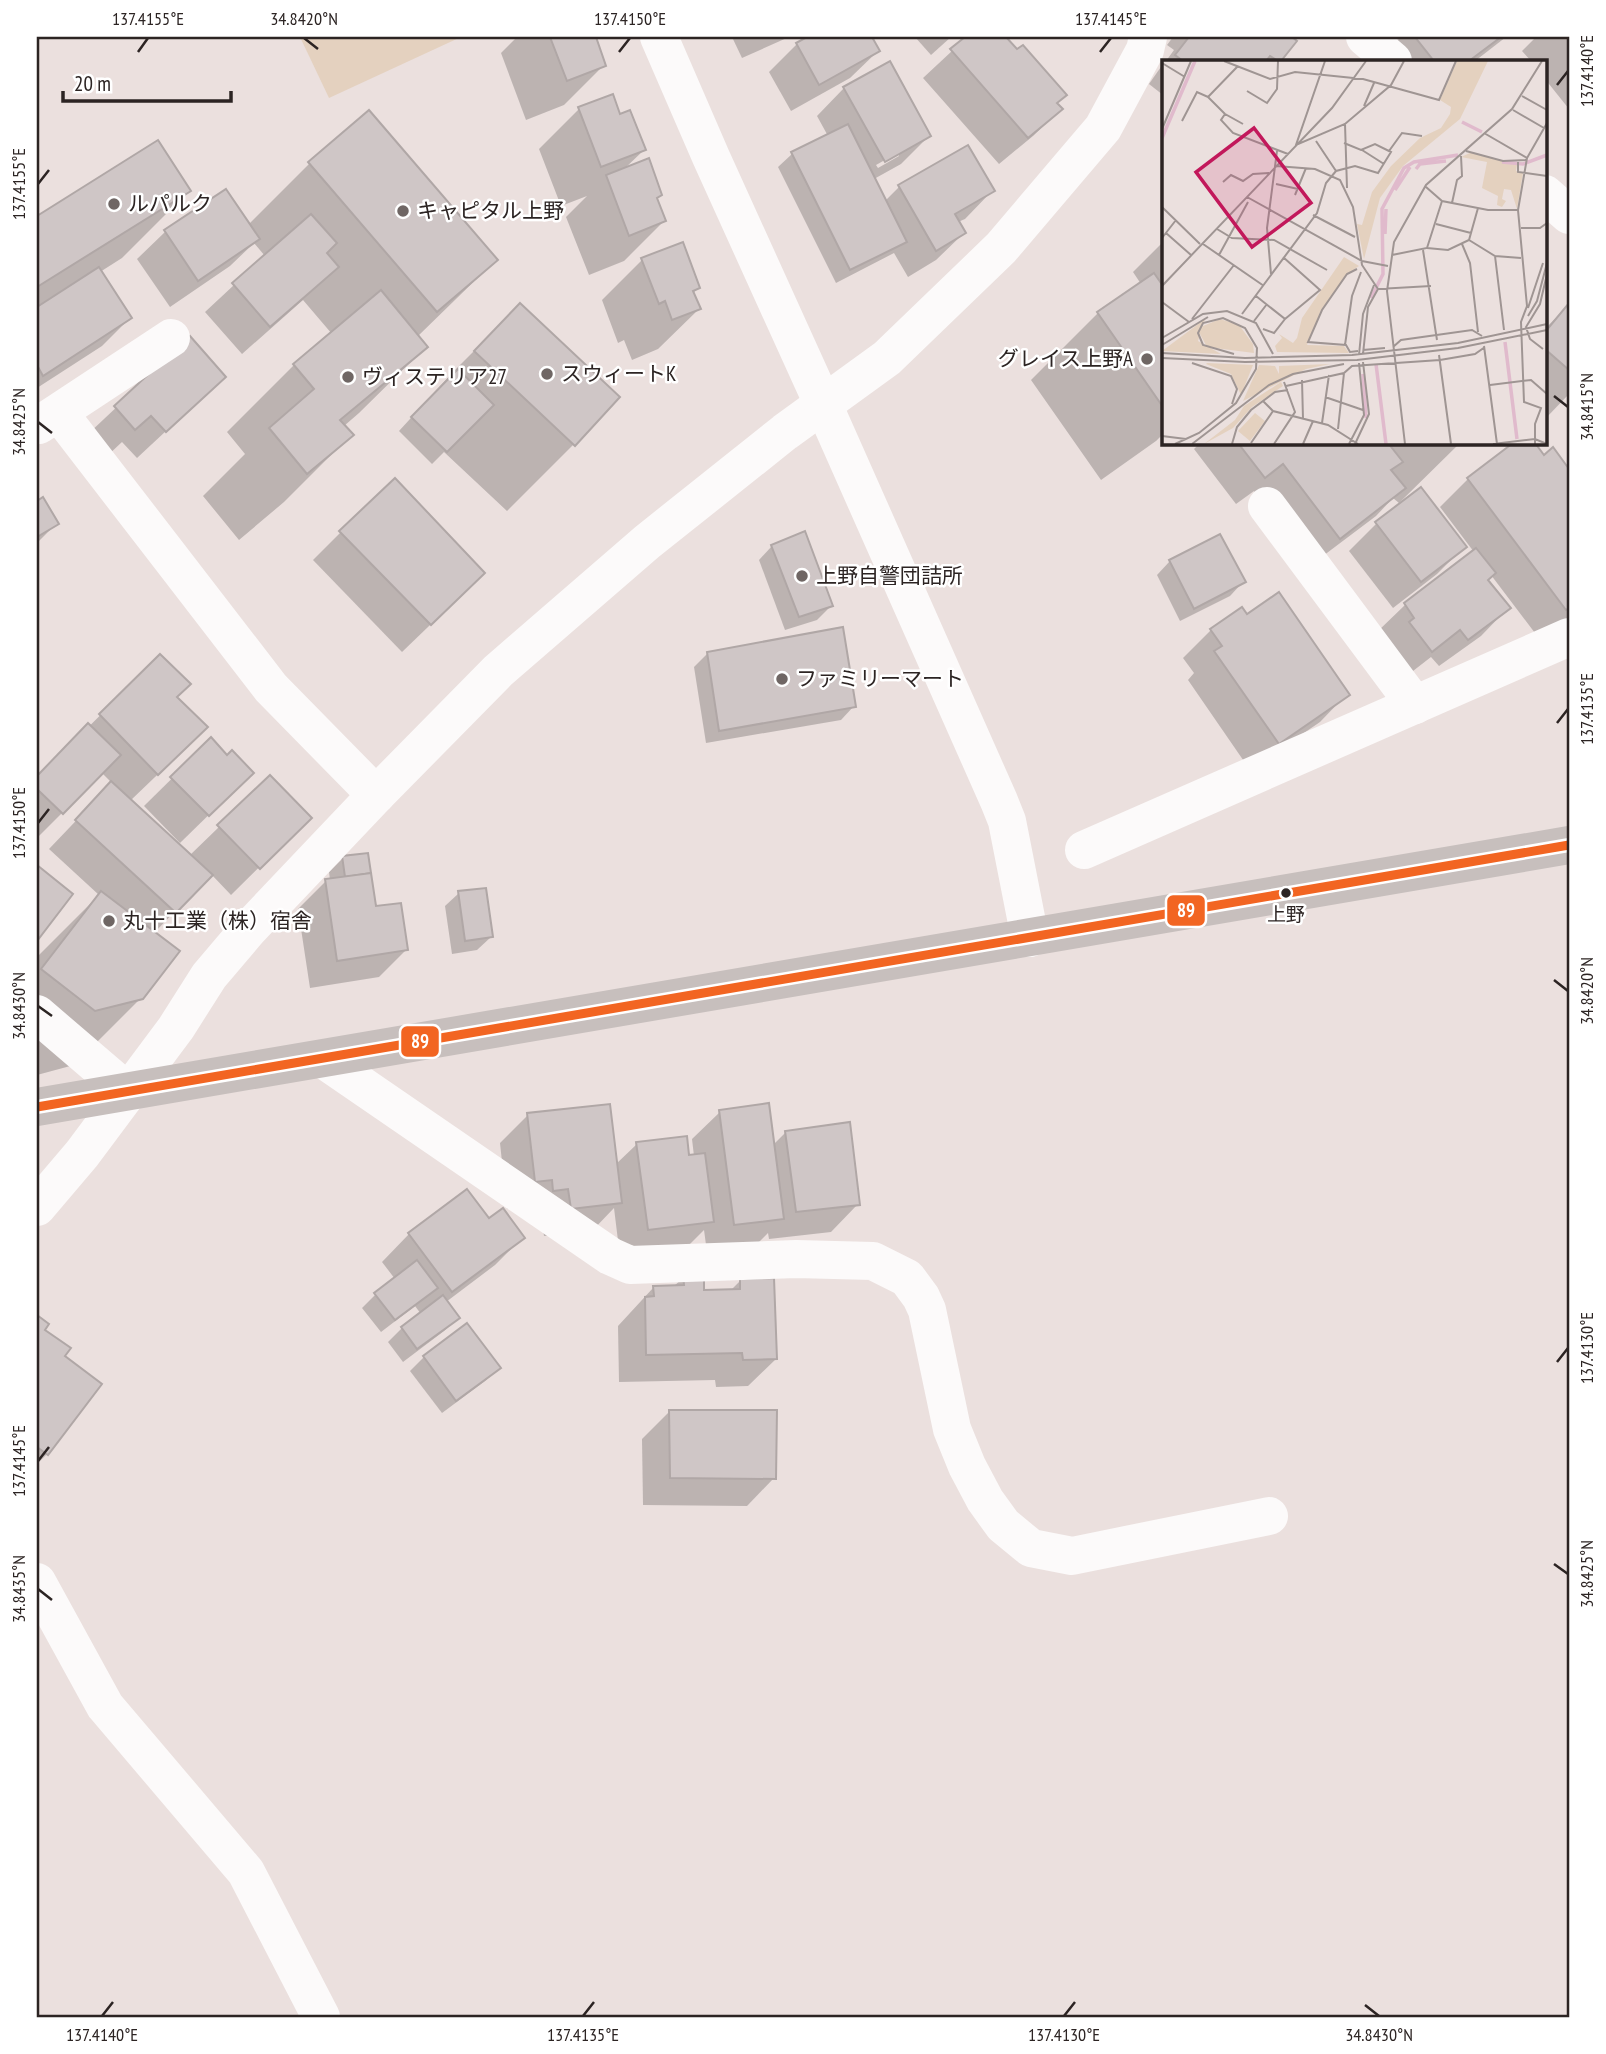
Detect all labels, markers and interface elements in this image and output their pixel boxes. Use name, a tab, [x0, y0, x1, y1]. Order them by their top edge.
text: 137.4155°E	[112, 7, 184, 30]
text: 34.8420°N	[270, 7, 338, 30]
text: 137.4150°E	[594, 7, 666, 30]
text: 137.4145°E	[1075, 7, 1147, 30]
text: 137.4140°E	[1575, 35, 1598, 107]
scale bar	[63, 60, 231, 104]
inset map	[1162, 60, 1546, 444]
text: 20 m	[74, 70, 111, 97]
text: 137.4155°E	[7, 148, 30, 220]
place label: ルパルク	[128, 190, 212, 217]
marker: ルパルク	[106, 196, 122, 212]
place label: キャピタル上野	[417, 197, 564, 224]
marker: キャピタル上野	[395, 203, 411, 219]
place label: グレイス上野A	[998, 345, 1133, 372]
marker: グレイス上野A	[1139, 351, 1155, 367]
place label: スウィートK	[561, 360, 676, 387]
place label: ヴィステリア27	[362, 363, 507, 390]
marker: スウィートK	[539, 366, 555, 382]
marker: ヴィステリア27	[340, 369, 356, 385]
text: 34.8415°N	[1575, 373, 1598, 441]
text: 34.8425°N	[7, 388, 30, 456]
place label: 上野自警団詰所	[816, 562, 963, 589]
marker: 上野自警団詰所	[794, 568, 810, 584]
place label: ファミリーマート	[796, 665, 964, 692]
marker: ファミリーマート	[774, 671, 790, 687]
text: 137.4135°E	[1575, 673, 1598, 745]
text: 137.4150°E	[7, 787, 30, 859]
marker: 上野	[1279, 886, 1293, 900]
line badge: 89	[1166, 894, 1206, 927]
text: 89	[1177, 898, 1195, 922]
place label: 上野	[1267, 902, 1305, 926]
place label: 丸十工業（株）宿舎	[123, 907, 312, 934]
marker: 丸十工業（株）宿舎	[101, 913, 117, 929]
text: 34.8420°N	[1575, 957, 1598, 1025]
text: 34.8430°N	[7, 972, 30, 1040]
line badge: 89	[400, 1025, 440, 1058]
text: 89	[411, 1029, 429, 1053]
text: 137.4130°E	[1575, 1312, 1598, 1384]
text: 137.4145°E	[7, 1425, 30, 1497]
text: 34.8425°N	[1575, 1540, 1598, 1608]
text: 34.8435°N	[7, 1555, 30, 1623]
text: 137.4140°E	[66, 2023, 138, 2046]
text: 137.4135°E	[547, 2023, 619, 2046]
text: 137.4130°E	[1028, 2023, 1100, 2046]
text: 34.8430°N	[1345, 2023, 1413, 2046]

